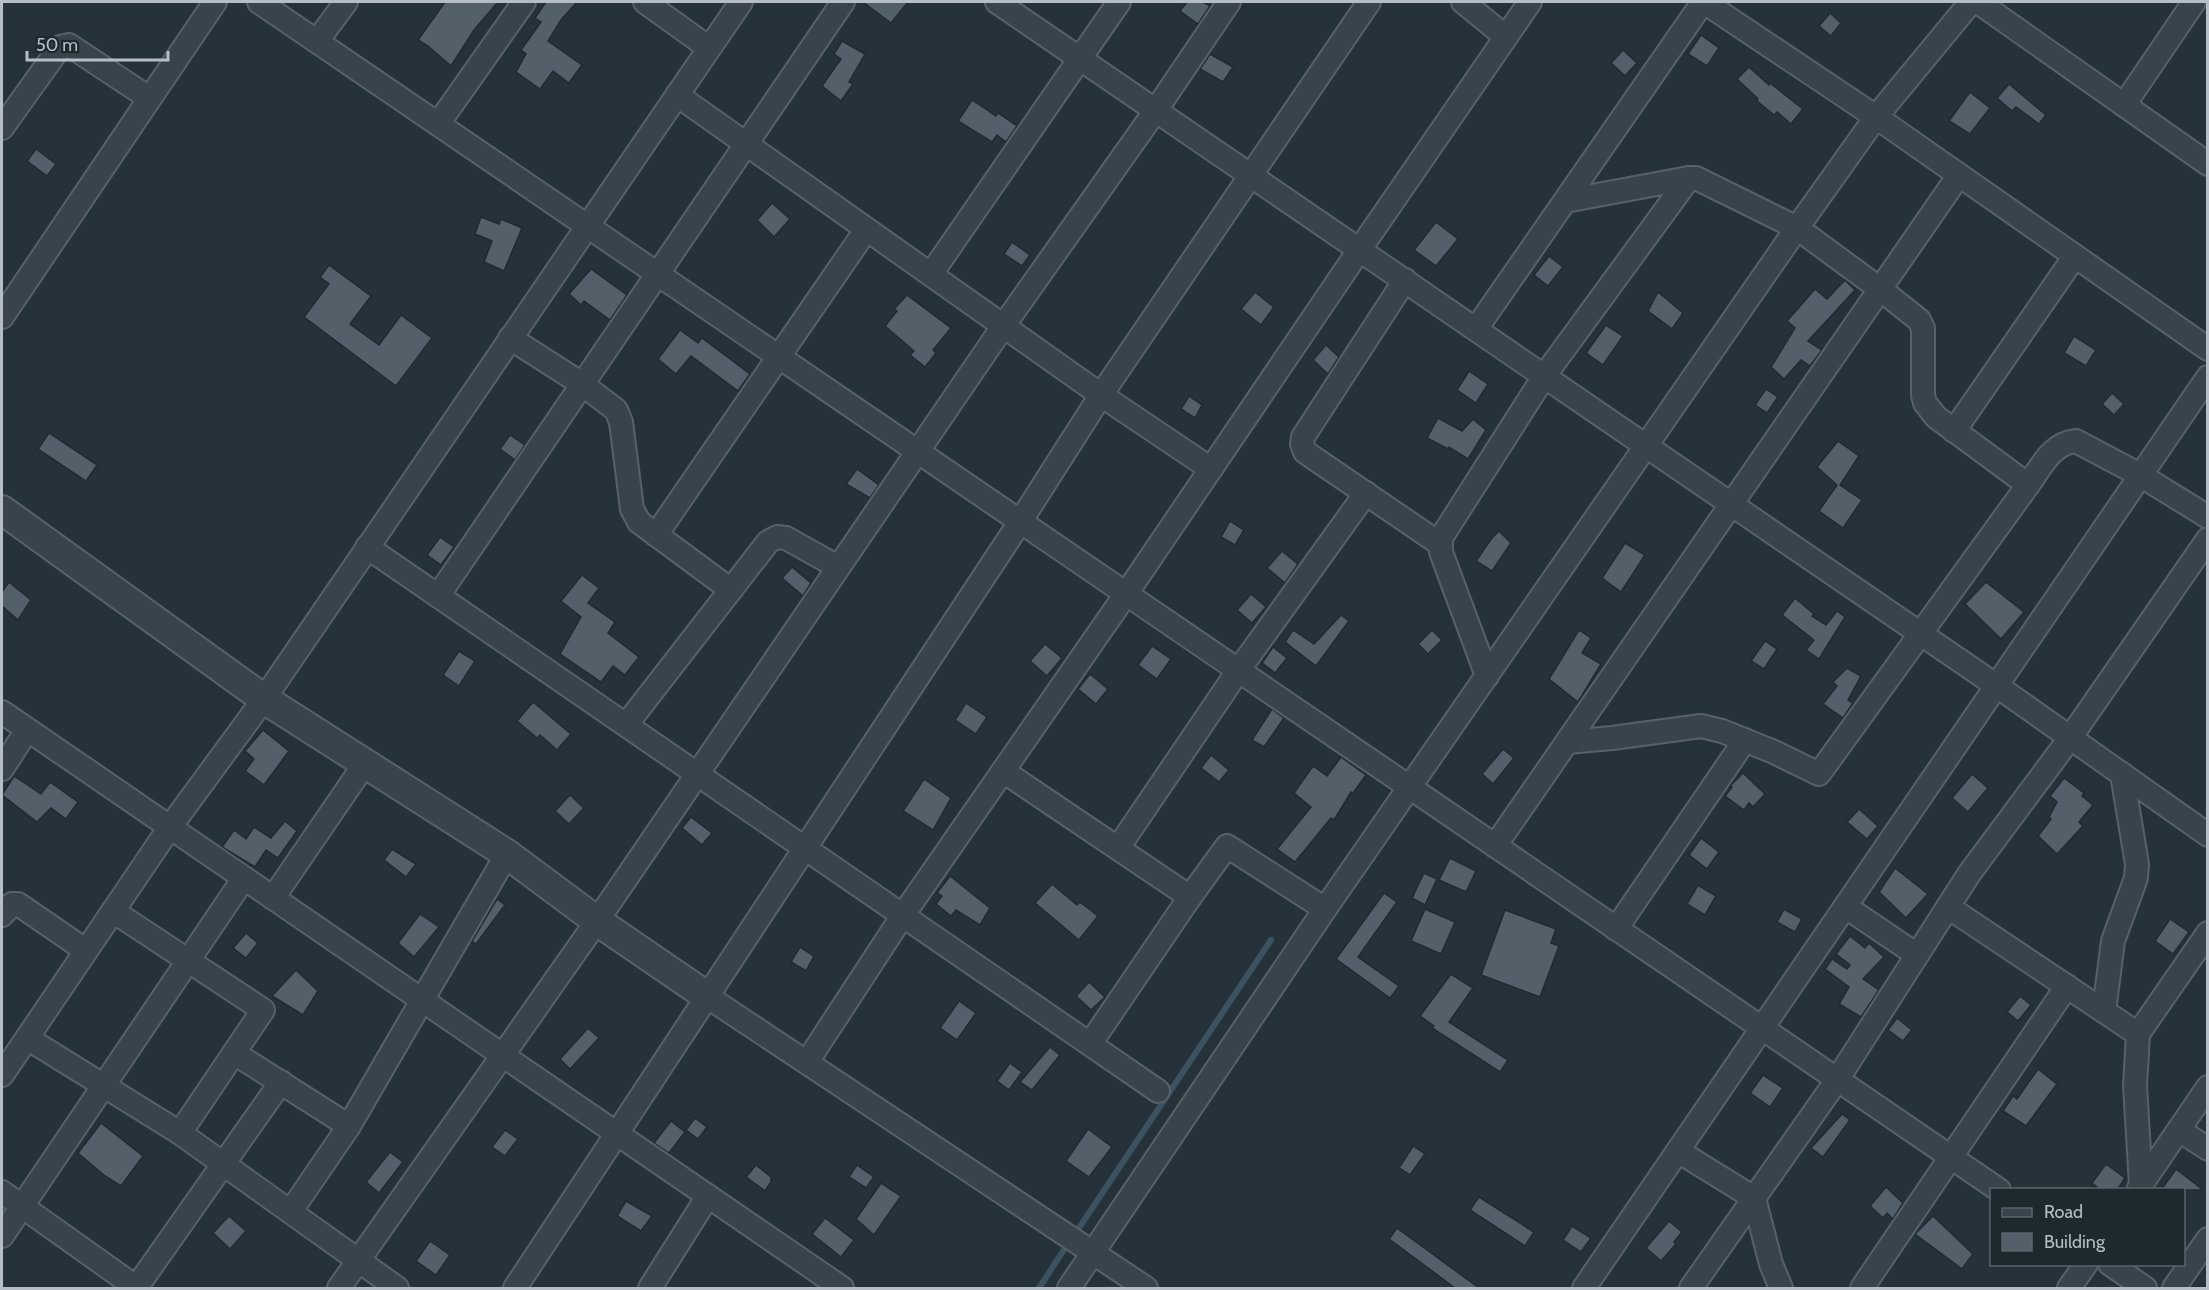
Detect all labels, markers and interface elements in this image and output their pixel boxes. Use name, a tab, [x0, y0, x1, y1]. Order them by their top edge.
scale bar	[27, 24, 168, 62]
text: 50 m	[36, 34, 78, 56]
legend	[1990, 1188, 2185, 1266]
text: Road	[2044, 1201, 2083, 1223]
text: Building	[2044, 1231, 2106, 1253]

